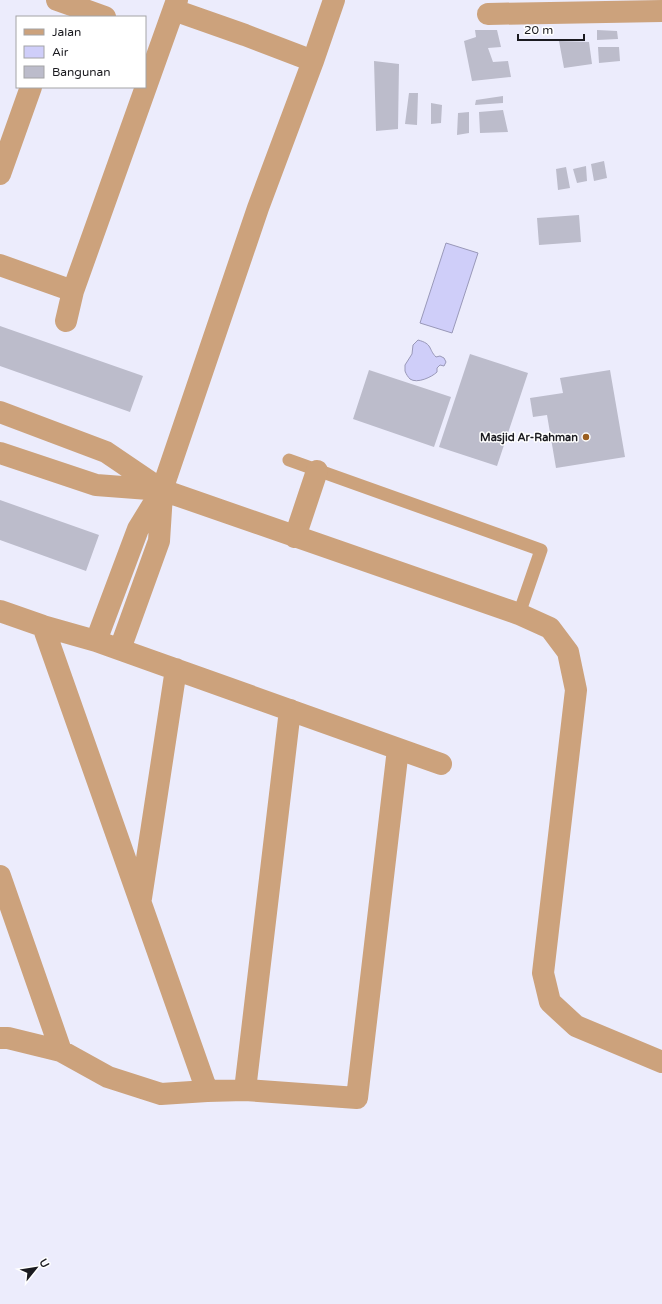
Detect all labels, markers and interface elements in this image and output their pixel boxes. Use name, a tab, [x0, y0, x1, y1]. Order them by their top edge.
legend	[16, 16, 146, 88]
scale bar	[518, 16, 584, 42]
text: 20 m	[524, 23, 553, 37]
text: Jalan	[52, 25, 81, 39]
text: Air	[52, 45, 69, 59]
text: Bangunan	[52, 65, 111, 79]
place label: Masjid Ar-Rahman	[480, 431, 578, 445]
marker: Masjid Ar-Rahman	[581, 432, 591, 442]
north arrow	[16, 1248, 56, 1288]
text: U	[37, 1256, 52, 1270]

